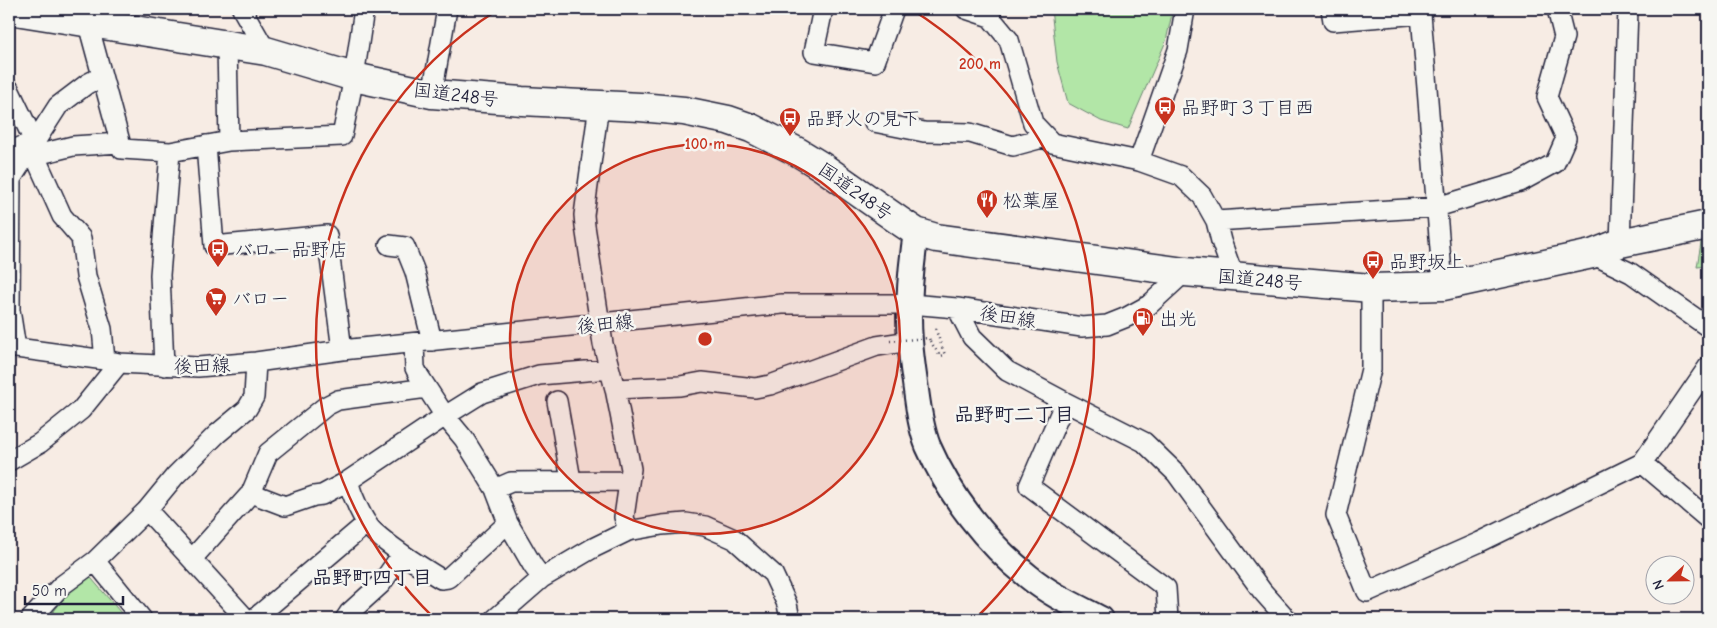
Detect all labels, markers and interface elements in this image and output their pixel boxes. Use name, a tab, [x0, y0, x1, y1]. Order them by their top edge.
text: 200 m	[959, 55, 1001, 73]
street label: 国道248号	[412, 79, 500, 111]
bus stop icon: 品野町３丁目西	[1153, 95, 1177, 126]
place label: 品野町３丁目西	[1181, 97, 1314, 119]
bus stop icon: 品野火の見下	[778, 106, 802, 137]
place label: 品野火の見下	[806, 108, 920, 130]
text: 100 m	[685, 135, 725, 153]
street label: 国道248号	[814, 158, 897, 225]
restaurant icon: 松葉屋	[975, 188, 999, 219]
place label: 松葉屋	[1003, 190, 1060, 212]
bus stop icon: バロー品野店	[206, 237, 230, 268]
place label: バロー品野店	[234, 239, 348, 261]
bus stop icon: 品野坂上	[1361, 249, 1385, 280]
place label: 品野坂上	[1389, 251, 1465, 273]
street label: 国道248号	[1216, 265, 1304, 295]
supermarket icon: バロー	[204, 286, 228, 317]
place label: バロー	[232, 288, 289, 310]
street label: 後田線	[978, 302, 1038, 332]
fuel station icon: 出光	[1131, 306, 1155, 337]
place label: 出光	[1159, 308, 1197, 330]
street label: 後田線	[576, 310, 635, 338]
centre of rings	[696, 330, 714, 348]
street label: 後田線	[173, 354, 231, 378]
district label: 品野町二丁目	[954, 403, 1074, 426]
north arrow	[1644, 556, 1694, 606]
district label: 品野町四丁目	[312, 566, 432, 589]
scale bar	[25, 573, 122, 605]
text: N	[1649, 577, 1668, 592]
text: 50 m	[32, 582, 67, 600]

